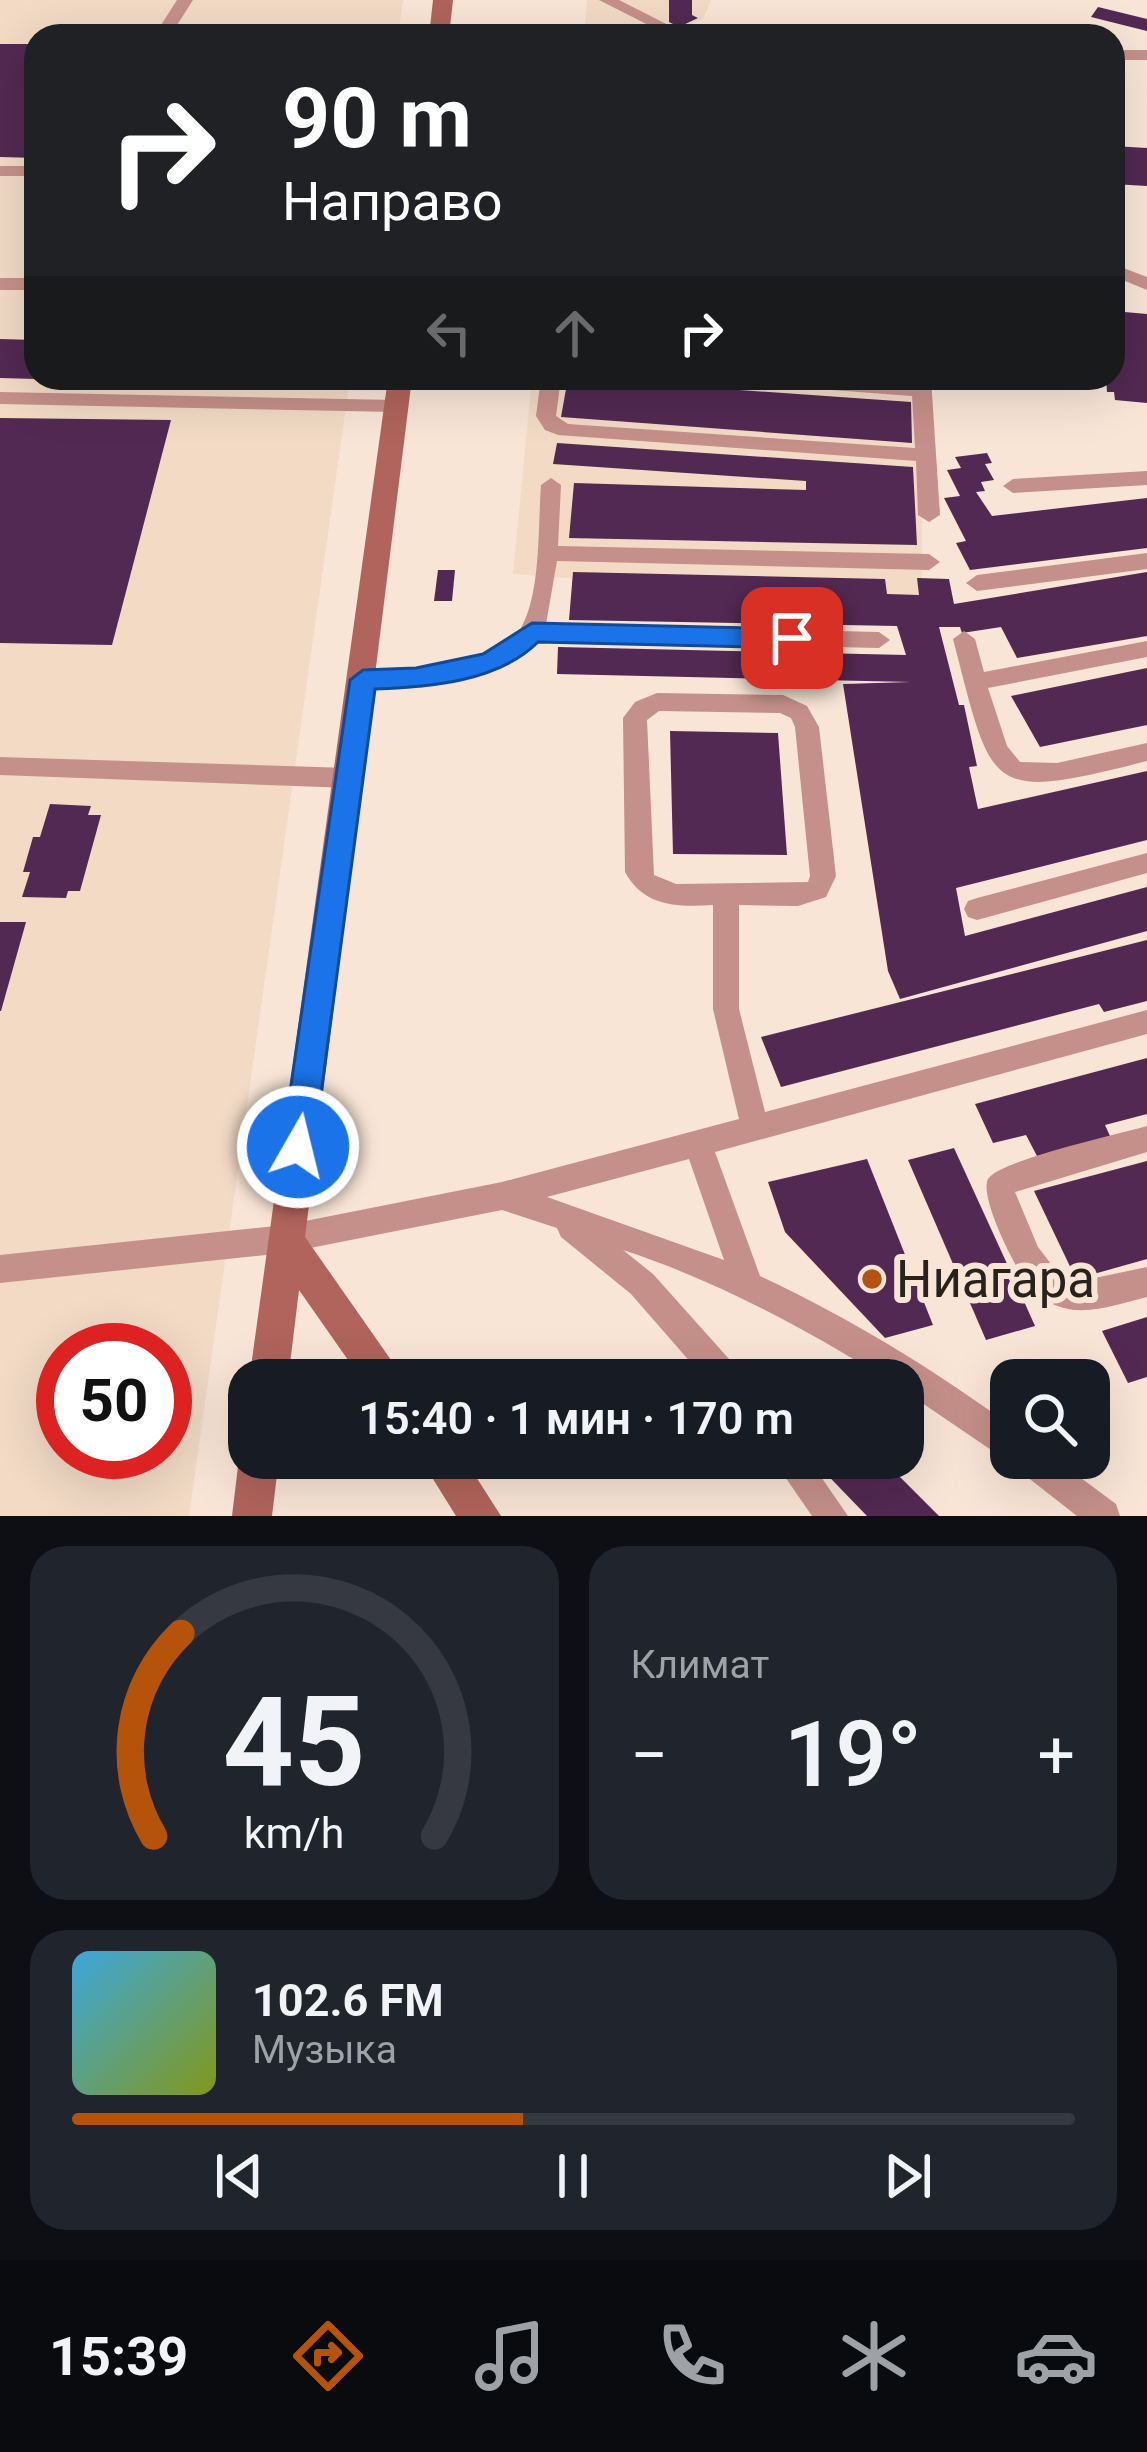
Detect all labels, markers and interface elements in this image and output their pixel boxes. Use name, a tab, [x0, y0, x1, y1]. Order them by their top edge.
text: 90 m	[282, 69, 472, 168]
icon: right	[84, 72, 240, 228]
text: Направо	[282, 170, 502, 233]
icon: left	[416, 300, 482, 366]
icon: ahead	[542, 300, 608, 366]
icon: right	[668, 300, 734, 366]
pin	[741, 587, 843, 689]
icon: arrive	[759, 605, 825, 671]
position arrow	[235, 1084, 361, 1210]
place label: Ниагара	[896, 1250, 1095, 1309]
marker: Ниагара	[859, 1266, 885, 1292]
speed limit sign: 50	[36, 1323, 192, 1479]
map controls	[990, 1359, 1110, 1479]
button: search	[990, 1359, 1110, 1479]
text: 15:40 · 1 мин · 170 m	[358, 1392, 794, 1445]
text: Климат	[631, 1642, 769, 1688]
text: 45	[223, 1669, 366, 1815]
text: 19°	[784, 1703, 922, 1808]
text: −	[631, 1717, 668, 1794]
text: +	[1038, 1717, 1075, 1794]
text: km/h	[244, 1808, 345, 1858]
text: 102.6 FM	[252, 1974, 444, 2027]
text: Музыка	[252, 2027, 397, 2073]
icon: previous	[206, 2143, 272, 2209]
icon: pause	[540, 2143, 606, 2209]
icon: next	[875, 2143, 941, 2209]
icon: directions	[286, 2314, 370, 2398]
icon: music	[468, 2314, 552, 2398]
icon: phone	[650, 2314, 734, 2398]
icon: climate	[832, 2314, 916, 2398]
icon: car	[1014, 2314, 1098, 2398]
text: 15:39	[49, 2325, 188, 2388]

